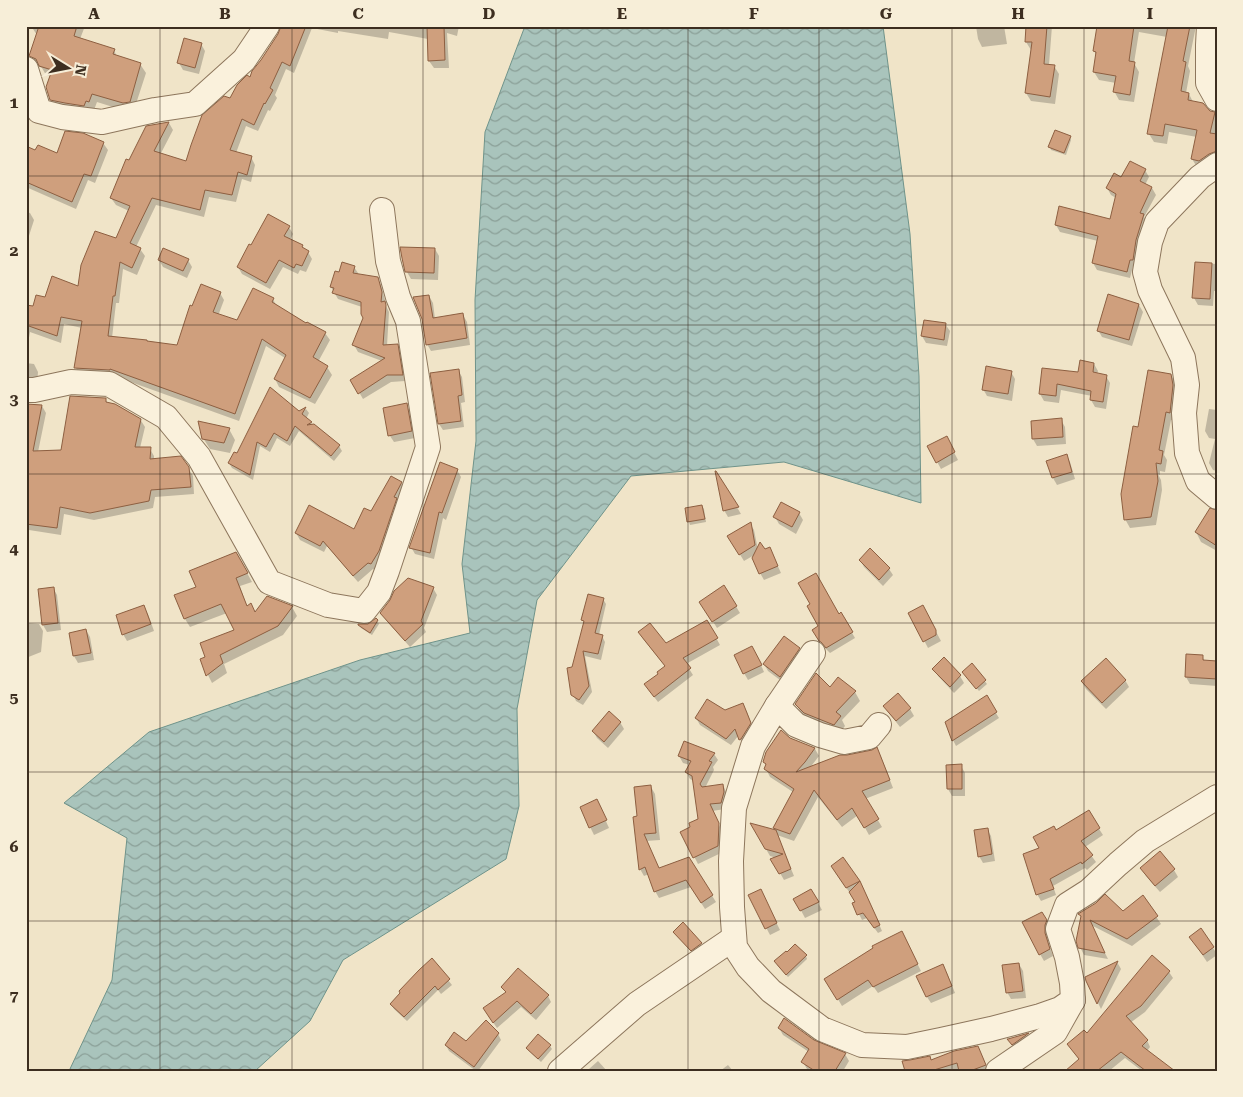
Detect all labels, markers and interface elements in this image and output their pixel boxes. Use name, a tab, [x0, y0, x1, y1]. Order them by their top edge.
text: A	[88, 4, 100, 23]
text: B	[219, 4, 231, 23]
text: C	[352, 4, 364, 23]
text: D	[483, 4, 496, 23]
text: E	[617, 4, 627, 23]
text: F	[749, 4, 759, 23]
text: G	[880, 4, 893, 23]
text: H	[1011, 4, 1025, 23]
text: I	[1147, 4, 1153, 23]
north arrow	[42, 42, 92, 92]
text: N	[72, 64, 90, 77]
text: 1	[10, 93, 19, 112]
text: 2	[10, 241, 19, 260]
text: 3	[10, 390, 19, 409]
text: 4	[10, 539, 19, 558]
text: 5	[10, 688, 19, 707]
text: 6	[10, 837, 19, 856]
text: 7	[10, 986, 19, 1005]

